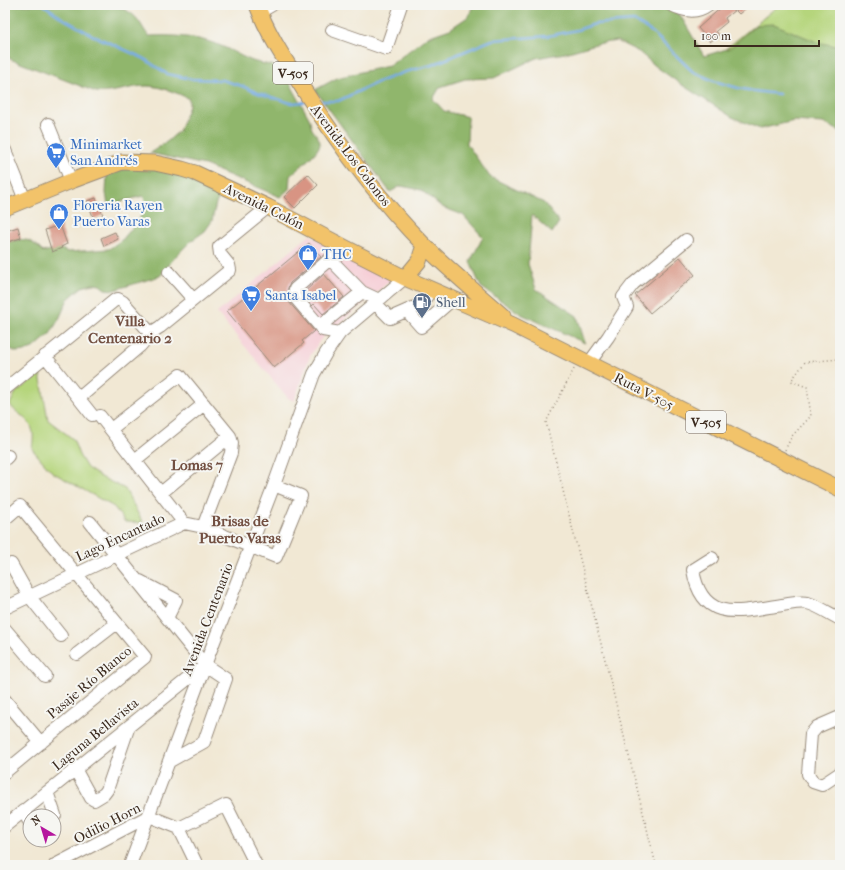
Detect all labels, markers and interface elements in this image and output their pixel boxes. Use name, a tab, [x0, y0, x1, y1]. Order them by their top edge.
scale bar	[695, 22, 819, 48]
text: 100 m	[701, 29, 731, 43]
road number: V-505	[273, 62, 313, 84]
street label: Avenida Los Colonos	[306, 100, 394, 210]
place label: Minimarket San Andrés	[70, 136, 142, 169]
supermarket icon: Minimarket San Andrés	[45, 141, 67, 169]
street label: Avenida Colón	[220, 179, 307, 233]
place label: Floreria Rayen Puerto Varas	[73, 197, 163, 230]
shop icon: Floreria Rayen Puerto Varas	[48, 202, 70, 230]
shop icon: THC	[297, 243, 319, 271]
place label: THC	[322, 246, 352, 263]
supermarket icon: Santa Isabel	[240, 284, 262, 312]
place label: Santa Isabel	[265, 287, 336, 304]
fuel station icon: Shell	[411, 291, 433, 319]
place label: Shell	[436, 294, 466, 311]
district label: Villa Centenario 2	[88, 312, 172, 347]
street label: Ruta V-505	[611, 369, 677, 414]
road number: V-505	[686, 411, 726, 433]
district label: Lomas 7	[171, 456, 224, 474]
street label: Lago Encantado	[73, 509, 167, 565]
district label: Brisas de Puerto Varas	[199, 512, 282, 547]
street label: Avenida Centenario	[178, 560, 237, 679]
street label: Pasaje Río Blanco	[44, 642, 135, 723]
street label: Laguna Bellavista	[49, 694, 142, 774]
street label: Odilio Horn	[71, 799, 144, 848]
north arrow	[22, 808, 62, 848]
text: N	[29, 812, 44, 828]

